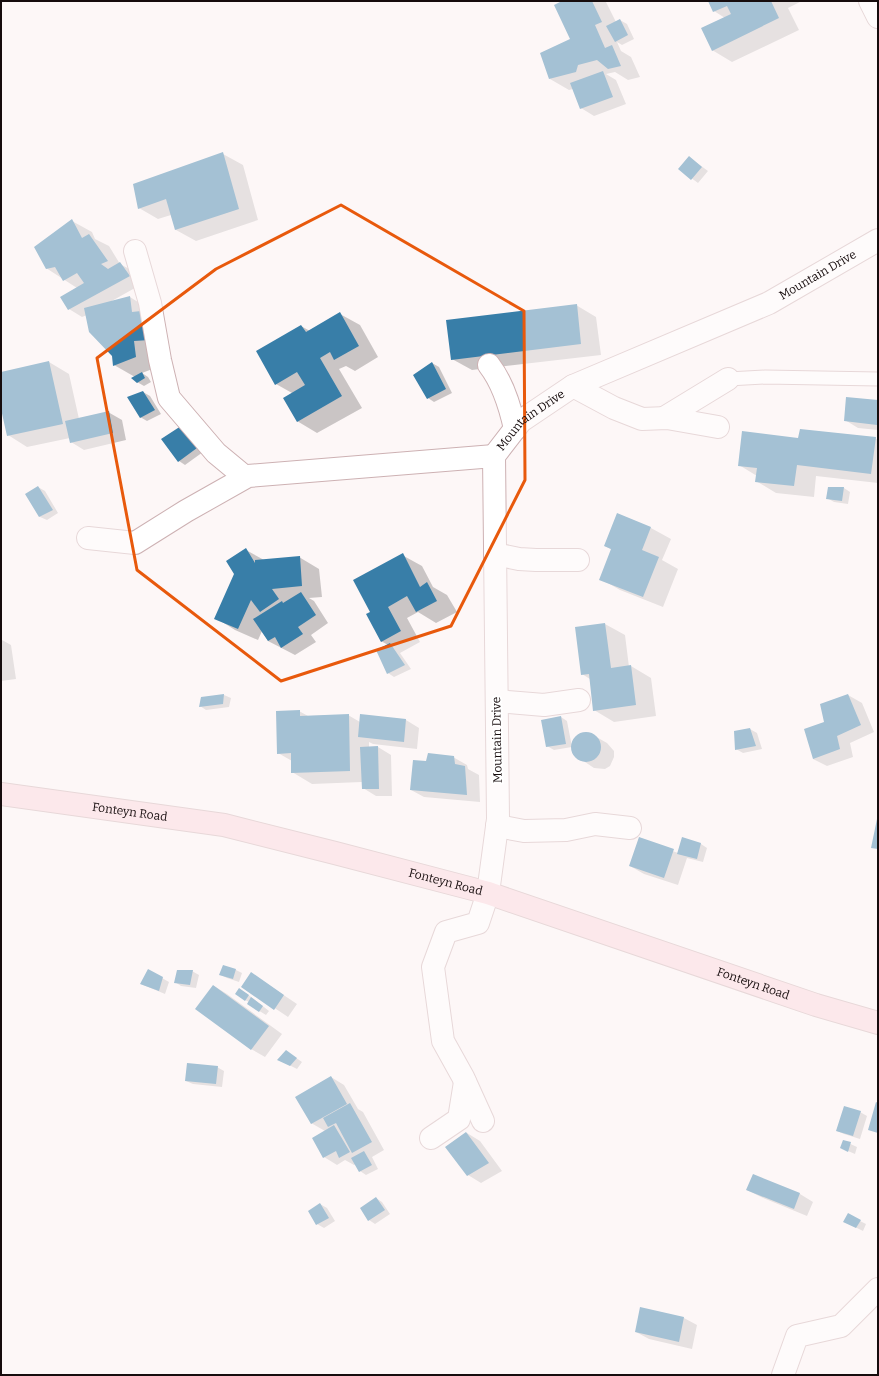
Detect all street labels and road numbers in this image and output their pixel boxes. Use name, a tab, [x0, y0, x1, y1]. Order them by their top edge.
street label: Mountain Drive	[777, 247, 859, 303]
street label: Mountain Drive	[494, 387, 567, 453]
street label: Mountain Drive	[489, 697, 505, 783]
street label: Fonteyn Road	[91, 800, 168, 824]
street label: Fonteyn Road	[407, 866, 484, 898]
street label: Fonteyn Road	[715, 965, 791, 1002]

